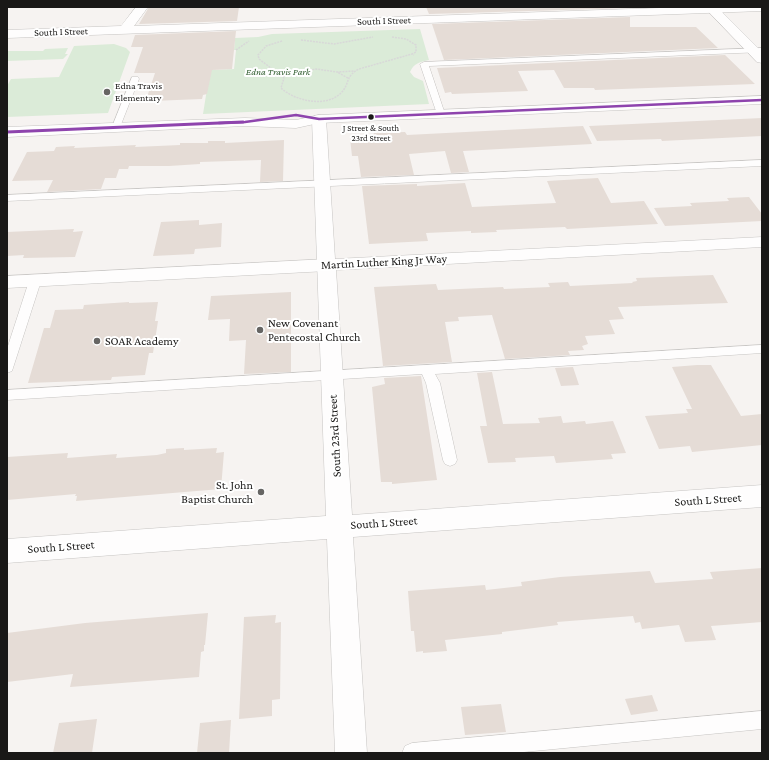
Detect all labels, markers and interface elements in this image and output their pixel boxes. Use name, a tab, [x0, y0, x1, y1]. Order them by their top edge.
street label: South I Street	[357, 14, 411, 28]
street label: South I Street	[34, 25, 88, 39]
park label: Edna Travis Park	[246, 66, 310, 78]
place label: Edna Travis Elementary	[115, 80, 162, 104]
marker: Edna Travis Elementary	[102, 87, 112, 97]
marker: J Street & South 23rd Street	[366, 112, 376, 122]
place label: J Street & South 23rd Street	[343, 123, 399, 144]
street label: Martin Luther King Jr Way	[321, 252, 447, 272]
place label: New Covenant Pentecostal Church	[268, 316, 360, 344]
marker: New Covenant Pentecostal Church	[255, 325, 265, 335]
place label: SOAR Academy	[105, 334, 178, 348]
marker: SOAR Academy	[92, 336, 102, 346]
street label: South 23rd Street	[326, 394, 344, 478]
place label: St. John Baptist Church	[181, 478, 253, 506]
marker: St. John Baptist Church	[256, 487, 266, 497]
street label: South L Street	[674, 490, 742, 510]
street label: South L Street	[350, 513, 418, 533]
street label: South L Street	[27, 537, 95, 557]

